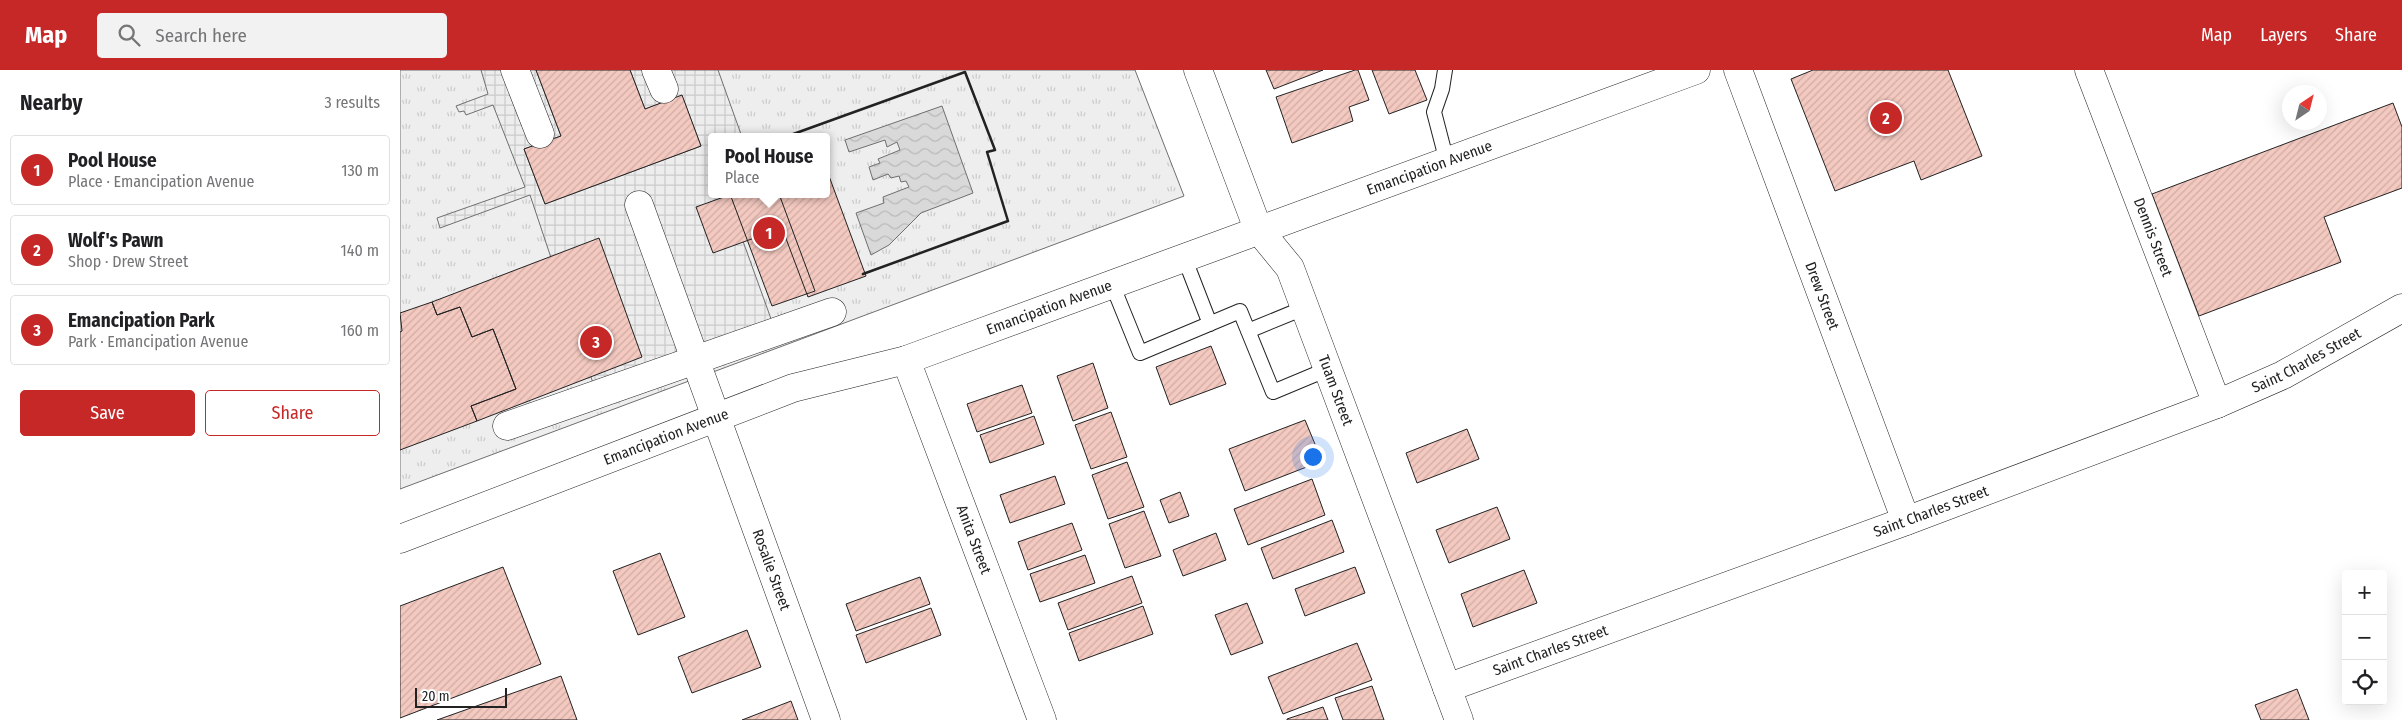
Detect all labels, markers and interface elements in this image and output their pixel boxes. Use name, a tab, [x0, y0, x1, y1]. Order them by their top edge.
search box	[97, 13, 447, 58]
text: Map	[25, 21, 67, 49]
icon: search	[115, 21, 143, 49]
text: Search here	[155, 24, 247, 47]
text: Map	[2201, 24, 2232, 46]
text: Layers	[2260, 24, 2307, 46]
text: Share	[2335, 24, 2377, 46]
north arrow	[2282, 85, 2327, 130]
text: Nearby	[20, 90, 82, 116]
text: 3 results	[324, 93, 380, 112]
pin: 2	[1870, 99, 1902, 137]
popup	[708, 133, 830, 198]
street label: Emancipation Avenue	[1364, 137, 1495, 199]
text: Pool House	[725, 145, 813, 168]
text: Pool House	[68, 149, 157, 172]
text: 1	[34, 161, 40, 180]
text: 130 m	[341, 161, 379, 180]
text: Place	[725, 168, 759, 187]
text: Place · Emancipation Avenue	[68, 172, 255, 191]
street label: Dennis Street	[2130, 195, 2176, 279]
pin: 1	[753, 214, 785, 252]
text: Wolf's Pawn	[68, 229, 164, 252]
text: 2	[33, 241, 41, 260]
text: 140 m	[341, 241, 379, 260]
text: Shop · Drew Street	[68, 252, 188, 271]
street label: Drew Street	[1801, 259, 1843, 332]
street label: Emancipation Avenue	[984, 276, 1114, 339]
text: Emancipation Park	[68, 309, 215, 332]
text: 3	[33, 321, 41, 340]
text: 160 m	[340, 321, 379, 340]
pin: 3	[580, 323, 612, 361]
street label: Saint Charles Street	[2249, 324, 2364, 397]
text: Park · Emancipation Avenue	[68, 332, 248, 351]
street label: Tuam Street	[1314, 353, 1357, 428]
button: Save	[20, 390, 195, 436]
button: Share	[205, 390, 380, 436]
street label: Emancipation Avenue	[601, 405, 731, 469]
your location	[1300, 444, 1326, 470]
street label: Saint Charles Street	[1871, 482, 1991, 541]
street label: Anita Street	[953, 503, 995, 577]
street label: Rosalie Street	[748, 527, 794, 613]
map controls	[2342, 570, 2387, 705]
button: +	[2342, 570, 2387, 615]
button: −	[2342, 615, 2387, 660]
street label: Saint Charles Street	[1490, 621, 1610, 680]
button: locate	[2342, 660, 2387, 705]
scale bar	[415, 685, 508, 708]
text: 20 m	[422, 688, 450, 705]

